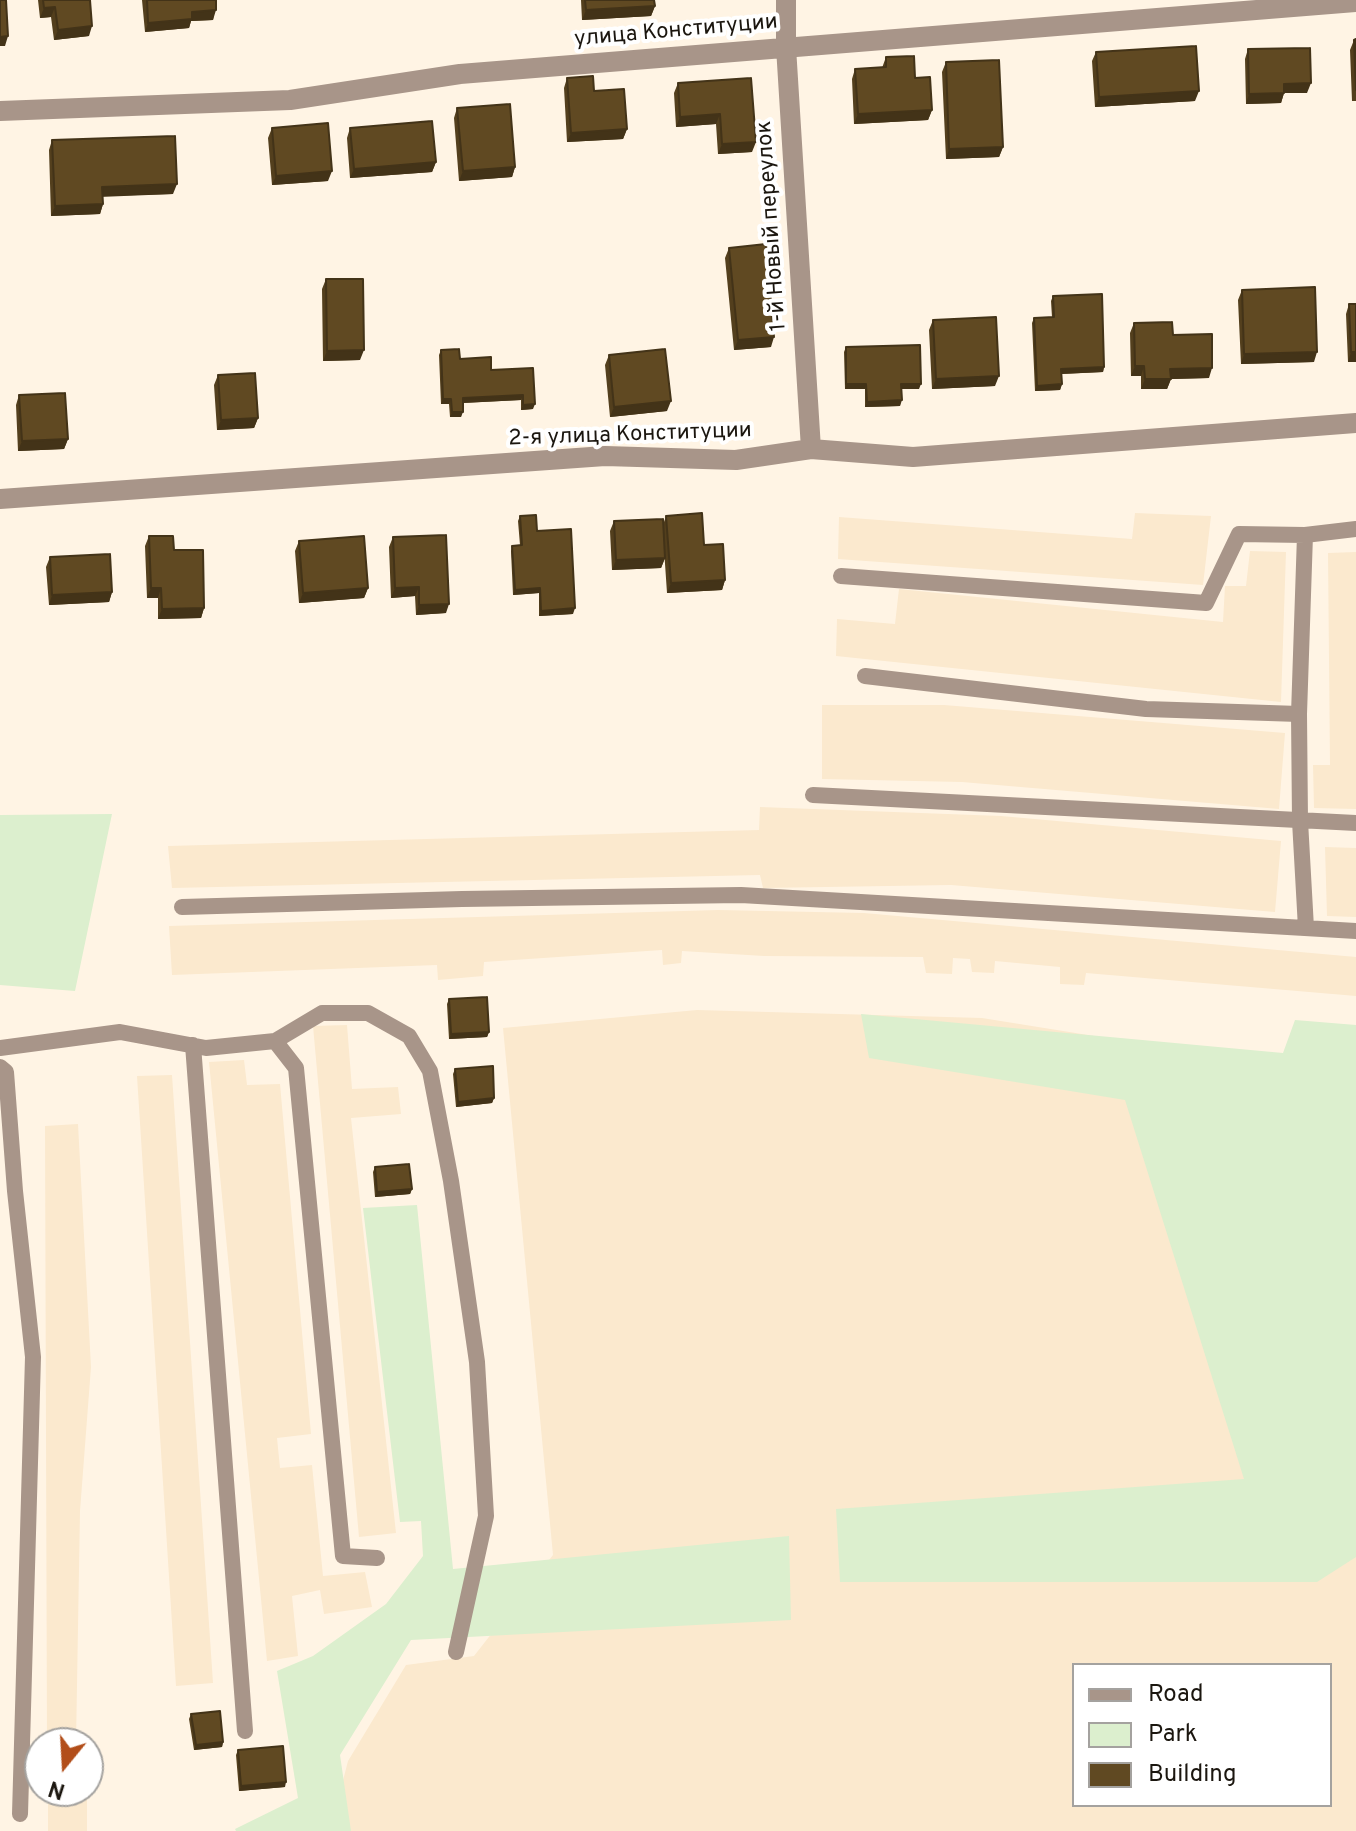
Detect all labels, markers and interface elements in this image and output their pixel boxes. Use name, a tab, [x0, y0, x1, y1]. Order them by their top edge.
street label: улица Конституции	[573, 10, 779, 54]
street label: 1-й Новый переулок	[752, 120, 794, 332]
street label: 2-я улица Конституции	[508, 419, 752, 453]
legend	[1072, 1663, 1332, 1807]
text: Road	[1148, 1680, 1204, 1710]
text: Park	[1148, 1720, 1198, 1750]
north arrow	[24, 1727, 104, 1807]
text: Building	[1148, 1760, 1237, 1790]
text: N	[45, 1773, 69, 1804]

